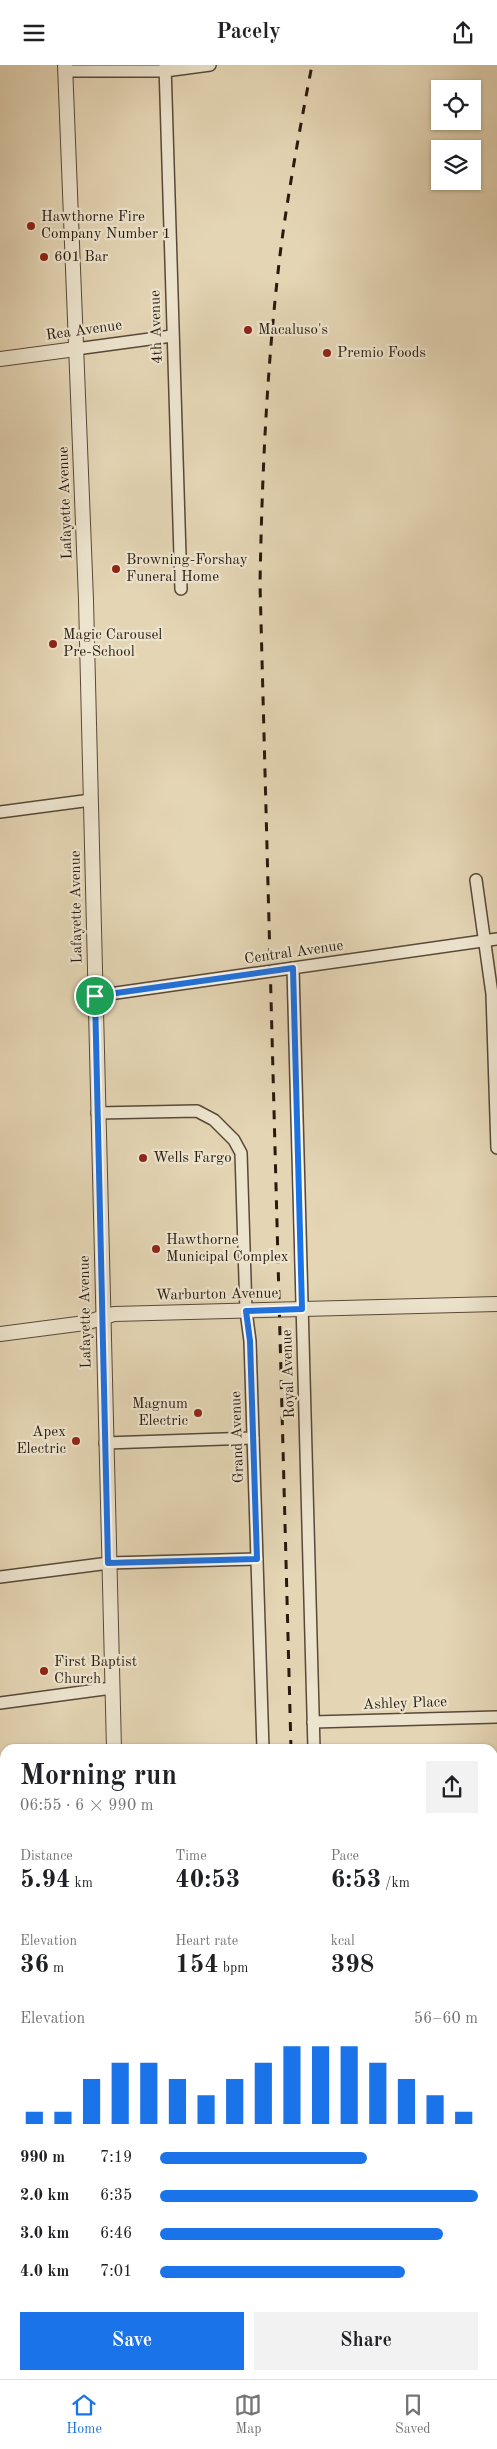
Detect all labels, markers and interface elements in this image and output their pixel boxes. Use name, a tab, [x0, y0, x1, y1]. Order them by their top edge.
icon: menu	[20, 19, 48, 47]
icon: share	[449, 19, 477, 47]
text: Pacely	[216, 21, 281, 43]
map controls	[431, 80, 481, 190]
button: locate	[431, 80, 481, 130]
button: layers	[431, 140, 481, 190]
place label: Hawthorne Fire Company Number 1	[41, 210, 171, 242]
marker: Hawthorne Fire Company Number 1	[25, 220, 37, 232]
place label: 601 Bar	[54, 250, 108, 265]
marker: 601 Bar	[38, 251, 50, 263]
street label: 4th Avenue	[148, 290, 166, 364]
street label: Rea Avenue	[45, 318, 123, 344]
place label: Macaluso's	[258, 323, 328, 338]
marker: Macaluso's	[242, 324, 254, 336]
place label: Premio Foods	[337, 346, 426, 361]
marker: Premio Foods	[321, 347, 333, 359]
street label: Lafayette Avenue	[57, 446, 75, 560]
place label: Browning-Forshay Funeral Home	[126, 553, 248, 585]
marker: Browning-Forshay Funeral Home	[110, 563, 122, 575]
place label: Magic Carousel Pre-School	[63, 628, 162, 660]
marker: Magic Carousel Pre-School	[47, 638, 59, 650]
street label: Lafayette Avenue	[69, 850, 85, 964]
street label: Central Avenue	[244, 939, 345, 967]
pin	[74, 975, 116, 1017]
icon: arrive	[81, 982, 109, 1010]
place label: Wells Fargo	[153, 1151, 232, 1166]
marker: Wells Fargo	[137, 1152, 149, 1164]
place label: Hawthorne Municipal Complex	[166, 1233, 289, 1265]
marker: Hawthorne Municipal Complex	[150, 1243, 162, 1255]
street label: Lafayette Avenue	[78, 1255, 94, 1369]
street label: Warburton Avenue	[155, 1286, 279, 1304]
street label: Royal Avenue	[280, 1329, 298, 1419]
street label: Grand Avenue	[229, 1391, 247, 1483]
place label: Magnum Electric	[132, 1397, 188, 1429]
marker: Magnum Electric	[192, 1407, 204, 1419]
place label: Apex Electric	[16, 1425, 66, 1457]
marker: Apex Electric	[70, 1435, 82, 1447]
place label: First Baptist Church	[54, 1655, 137, 1687]
marker: First Baptist Church	[38, 1665, 50, 1677]
street label: Ashley Place	[363, 1695, 447, 1713]
button: share	[426, 1761, 478, 1813]
text: Morning run	[20, 1763, 177, 1791]
text: 06:55 · 6 × 990 m	[20, 1798, 153, 1814]
text: Distance	[20, 1849, 73, 1863]
text: Time	[175, 1849, 207, 1863]
text: Pace	[331, 1849, 359, 1863]
text: 5.94	[20, 1868, 71, 1893]
text: 40:53	[175, 1868, 240, 1893]
text: 6:53	[331, 1868, 381, 1893]
text: km	[71, 1876, 93, 1890]
text: /km	[381, 1876, 410, 1890]
text: Elevation	[20, 1934, 77, 1948]
text: Heart rate	[175, 1934, 238, 1948]
text: kcal	[331, 1934, 355, 1948]
text: 36	[20, 1953, 49, 1978]
text: 154	[175, 1953, 219, 1978]
text: 398	[331, 1953, 374, 1978]
text: m	[49, 1961, 64, 1975]
text: bpm	[219, 1961, 248, 1975]
text: Elevation	[20, 2011, 85, 2027]
text: 56–60 m	[414, 2011, 478, 2027]
text: 990 m	[20, 2150, 65, 2166]
text: 7:19	[100, 2150, 132, 2166]
text: 2.0 km	[20, 2188, 69, 2204]
text: 6:35	[100, 2188, 132, 2204]
text: 3.0 km	[20, 2226, 69, 2242]
text: 6:46	[100, 2226, 132, 2242]
text: 4.0 km	[20, 2264, 69, 2280]
text: 7:01	[100, 2264, 132, 2280]
button: Save	[20, 2312, 244, 2370]
button: Share	[254, 2312, 478, 2370]
tab: Home	[66, 2391, 102, 2438]
tab: Map	[234, 2391, 262, 2438]
tab: Saved	[395, 2391, 431, 2438]

